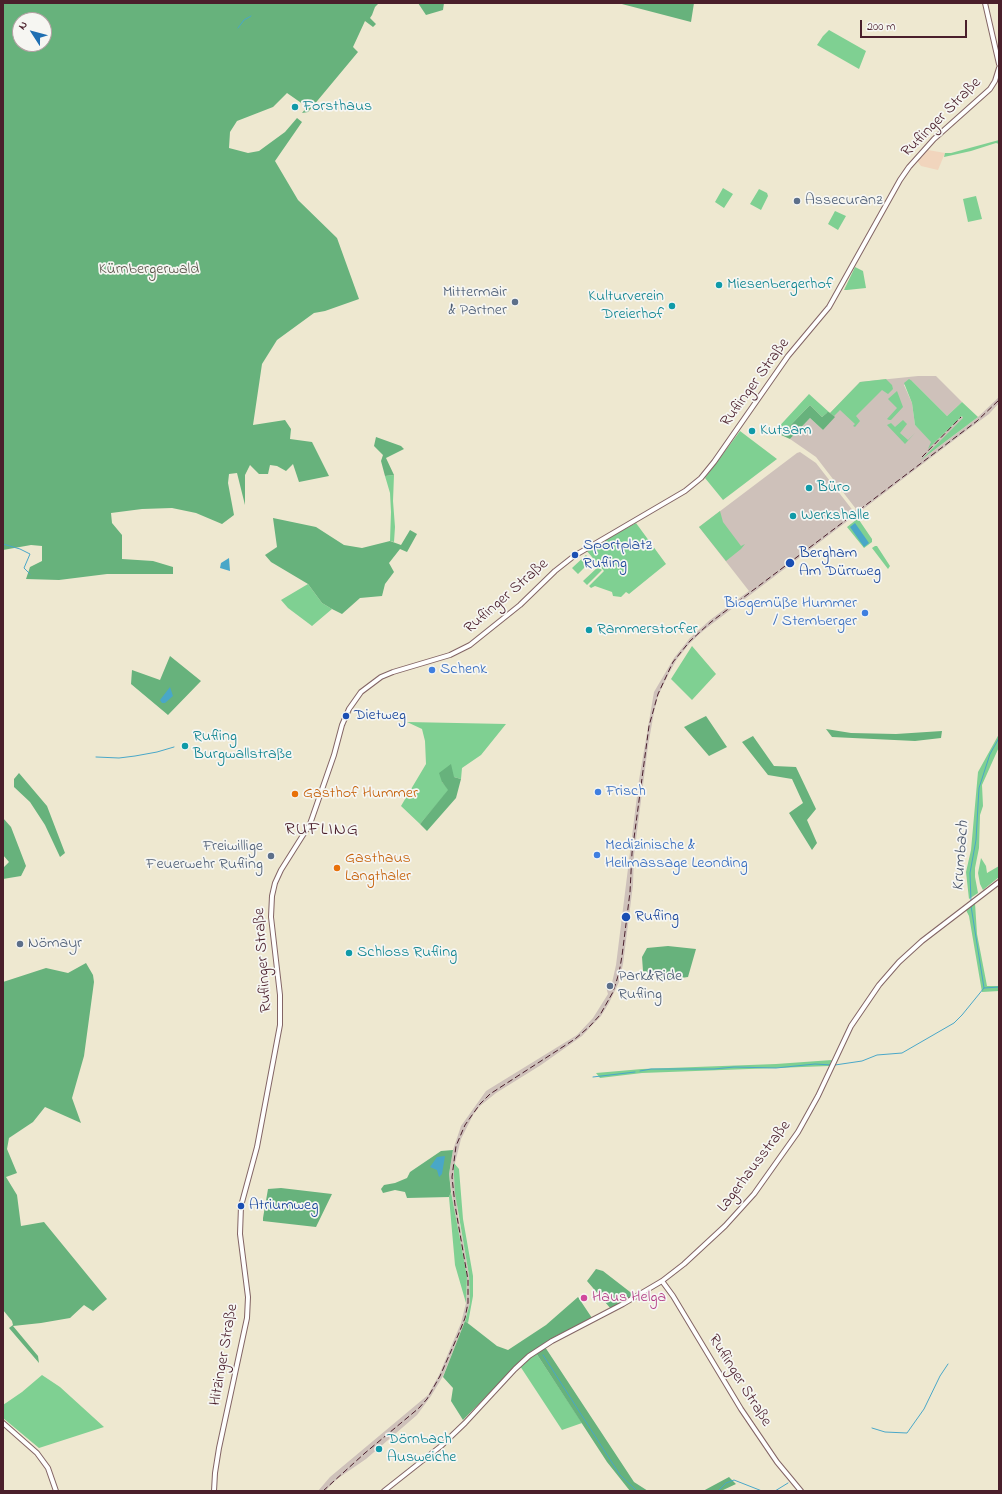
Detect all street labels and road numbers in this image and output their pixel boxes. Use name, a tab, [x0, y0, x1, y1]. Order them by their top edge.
street label: Ruflinger Straße	[898, 74, 986, 162]
street label: Ruflinger Straße	[717, 335, 795, 431]
street label: Ruflinger Straße	[461, 555, 553, 639]
street label: Ruflinger Straße	[251, 907, 277, 1013]
street label: Lagerhausstraße	[714, 1117, 796, 1217]
street label: Hitzinger Straße	[207, 1303, 243, 1407]
street label: Ruflinger Straße	[703, 1331, 775, 1431]

